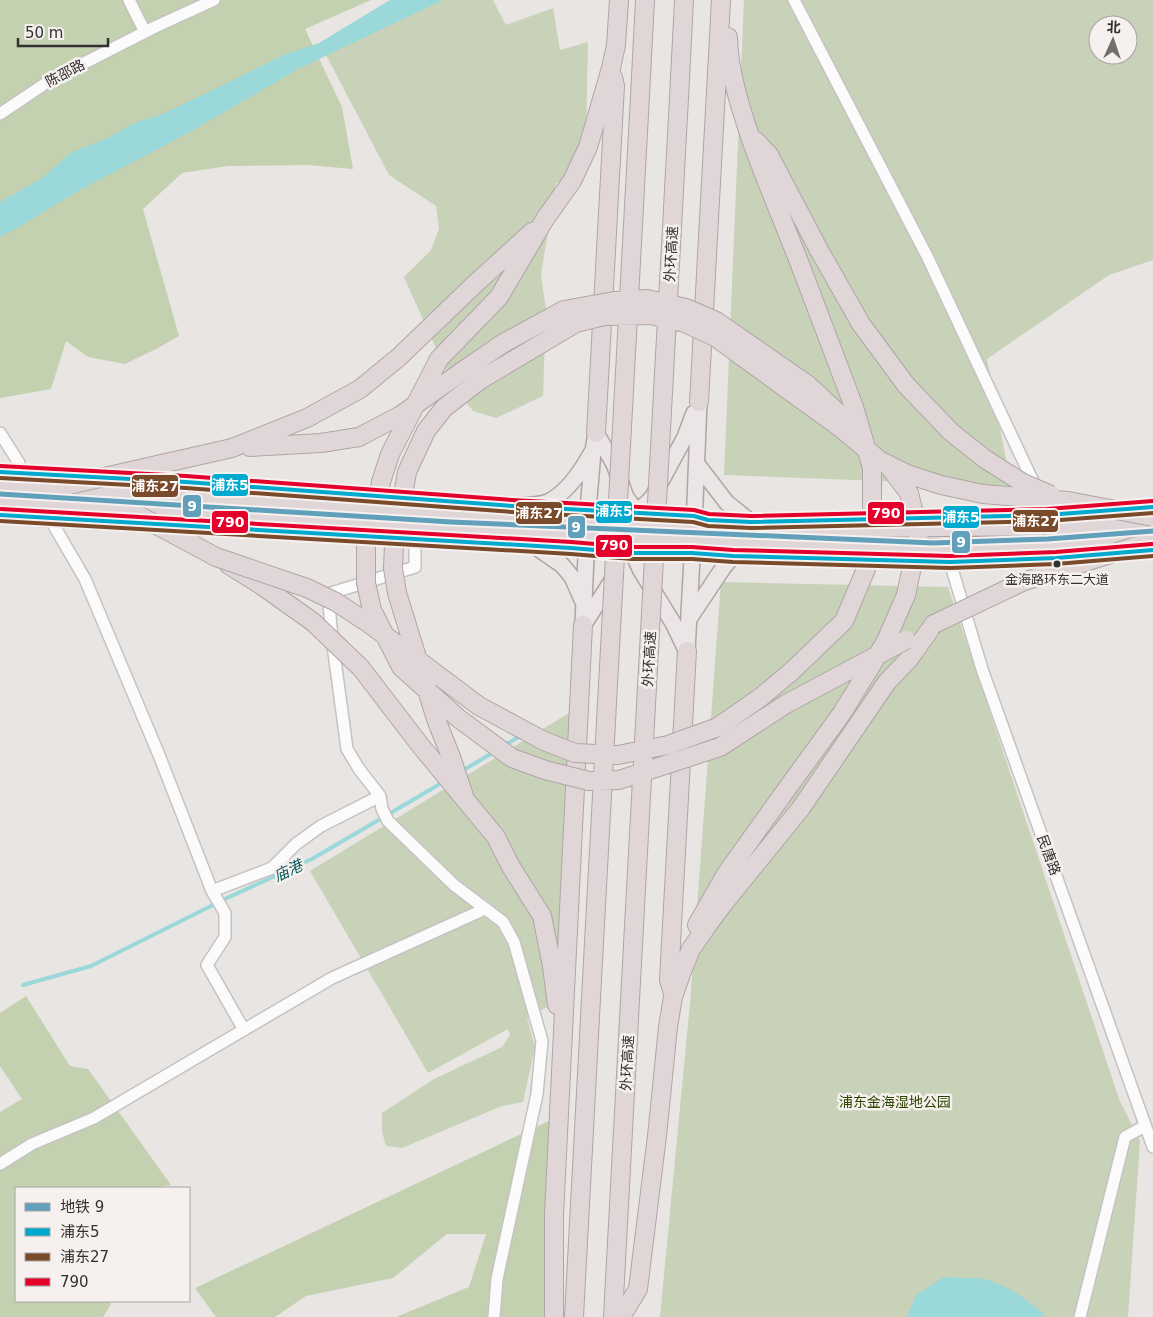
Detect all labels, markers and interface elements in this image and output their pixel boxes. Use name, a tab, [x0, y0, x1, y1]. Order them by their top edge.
scale bar	[18, 15, 108, 47]
north arrow	[1088, 15, 1138, 65]
text: 北	[1106, 19, 1121, 35]
text: 50 m	[25, 24, 63, 42]
street label: 陈邵路	[43, 56, 87, 90]
street label: 外环高速	[662, 226, 680, 282]
line badge: 浦东5	[211, 473, 249, 497]
line badge: 浦东27	[131, 474, 179, 498]
text: 浦东5	[211, 477, 249, 493]
text: 浦东27	[131, 478, 179, 494]
line badge: 9	[182, 494, 202, 518]
text: 9	[187, 498, 197, 514]
line badge: 浦东5	[595, 500, 633, 524]
line badge: 浦东27	[515, 501, 563, 525]
line badge: 790	[867, 501, 905, 525]
text: 浦东5	[595, 503, 633, 519]
text: 浦东27	[515, 505, 563, 521]
text: 790	[871, 505, 901, 521]
line badge: 浦东5	[942, 505, 980, 529]
text: 浦东5	[942, 509, 980, 525]
line badge: 浦东27	[1012, 509, 1059, 533]
line badge: 790	[211, 510, 249, 534]
text: 浦东27	[1012, 513, 1060, 529]
text: 790	[215, 514, 245, 530]
line badge: 9	[567, 515, 586, 539]
text: 9	[571, 519, 581, 535]
line badge: 9	[951, 530, 971, 554]
line badge: 790	[595, 534, 633, 558]
text: 9	[956, 534, 966, 550]
text: 790	[599, 537, 629, 553]
marker: 金海路环东二大道	[1052, 559, 1062, 569]
place label: 金海路环东二大道	[1005, 572, 1109, 587]
street label: 外环高速	[640, 631, 658, 687]
street label: 民唐路	[1034, 833, 1064, 877]
water label: 庙港	[271, 855, 307, 886]
street label: 外环高速	[618, 1035, 636, 1091]
park label: 浦东金海湿地公园	[839, 1094, 951, 1110]
legend	[15, 1187, 190, 1302]
text: 地铁 9	[60, 1198, 104, 1216]
text: 浦东5	[60, 1223, 100, 1241]
text: 浦东27	[60, 1248, 109, 1266]
text: 790	[60, 1273, 89, 1291]

